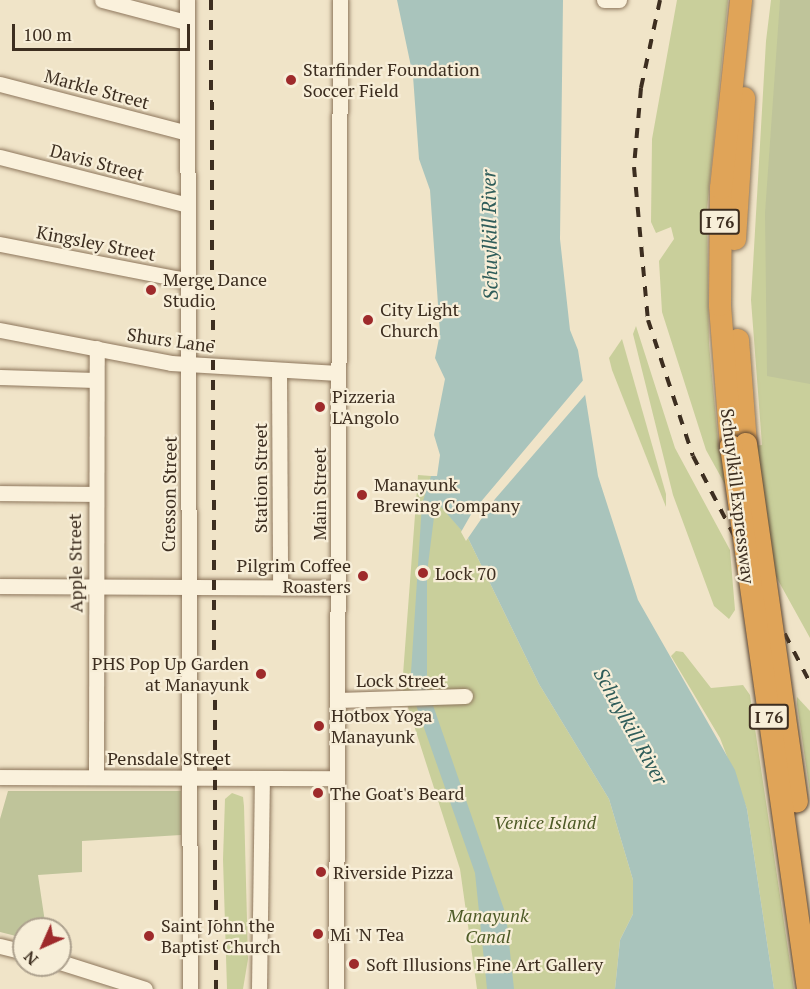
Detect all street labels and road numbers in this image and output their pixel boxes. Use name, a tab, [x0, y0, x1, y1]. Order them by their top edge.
street label: Markle Street	[42, 65, 152, 113]
street label: Davis Street	[48, 139, 146, 185]
road number: I 76	[699, 209, 741, 235]
street label: Kingsley Street	[35, 221, 157, 265]
street label: Shurs Lane	[126, 323, 216, 357]
street label: Schuylkill Expressway	[717, 407, 759, 585]
street label: Station Street	[249, 423, 271, 533]
street label: Cresson Street	[157, 436, 181, 552]
street label: Main Street	[308, 447, 330, 541]
street label: Apple Street	[63, 513, 87, 613]
street label: Lock Street	[356, 669, 446, 691]
road number: I 76	[748, 704, 790, 730]
street label: Pensdale Street	[107, 747, 231, 769]

